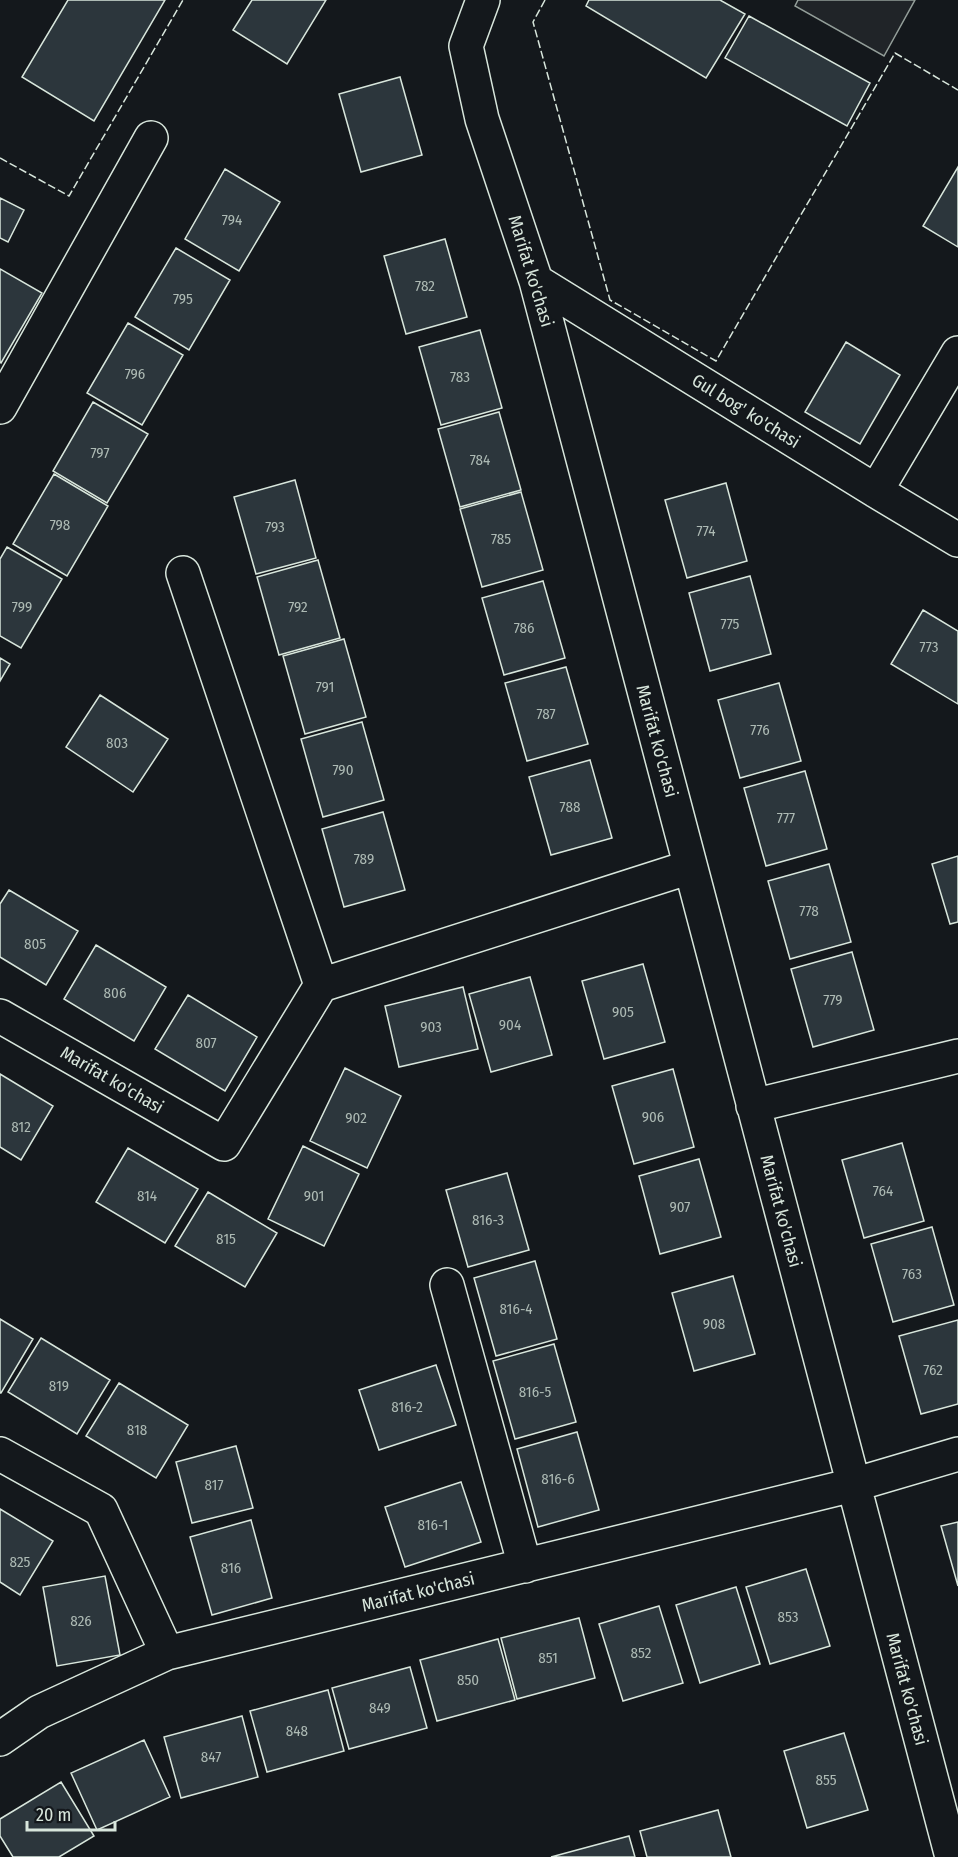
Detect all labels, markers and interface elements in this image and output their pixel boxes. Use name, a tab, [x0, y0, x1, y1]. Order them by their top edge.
house number: 794	[222, 211, 242, 229]
street label: Marifat ko'chasi	[504, 213, 558, 329]
house number: 782	[415, 277, 435, 295]
house number: 795	[173, 290, 193, 308]
house number: 796	[125, 365, 145, 383]
house number: 783	[450, 368, 470, 386]
street label: Gul bog' ko'chasi	[688, 369, 804, 453]
house number: 797	[90, 444, 110, 462]
house number: 784	[470, 451, 490, 469]
house number: 798	[50, 516, 70, 534]
house number: 793	[265, 518, 285, 536]
house number: 774	[697, 522, 715, 540]
house number: 785	[491, 530, 511, 548]
house number: 799	[12, 598, 32, 616]
house number: 792	[288, 598, 308, 616]
house number: 775	[721, 615, 740, 633]
house number: 786	[514, 619, 534, 637]
house number: 773	[920, 638, 939, 656]
house number: 791	[316, 678, 334, 696]
street label: Marifat ko'chasi	[631, 682, 683, 800]
house number: 787	[536, 705, 556, 723]
house number: 776	[750, 721, 770, 739]
house number: 803	[106, 734, 128, 752]
house number: 790	[333, 761, 353, 779]
house number: 788	[560, 798, 580, 816]
house number: 777	[777, 809, 795, 827]
house number: 789	[354, 850, 374, 868]
house number: 778	[799, 902, 819, 920]
house number: 805	[24, 935, 46, 953]
house number: 806	[104, 984, 126, 1002]
house number: 779	[823, 991, 843, 1009]
house number: 905	[612, 1003, 634, 1021]
house number: 904	[499, 1016, 521, 1034]
house number: 903	[420, 1018, 442, 1036]
house number: 807	[195, 1034, 217, 1052]
street label: Marifat ko'chasi	[56, 1042, 168, 1118]
house number: 906	[642, 1108, 664, 1126]
house number: 902	[345, 1109, 367, 1127]
house number: 812	[11, 1118, 31, 1136]
street label: Marifat ko'chasi	[755, 1152, 807, 1270]
house number: 764	[873, 1182, 893, 1200]
house number: 814	[137, 1187, 157, 1205]
house number: 901	[304, 1187, 324, 1205]
house number: 907	[670, 1198, 690, 1216]
house number: 816-3	[472, 1211, 504, 1229]
house number: 815	[216, 1230, 236, 1248]
house number: 763	[902, 1265, 922, 1283]
house number: 816-4	[499, 1300, 533, 1318]
house number: 908	[703, 1315, 725, 1333]
house number: 762	[923, 1361, 943, 1379]
house number: 819	[49, 1377, 69, 1395]
house number: 816-5	[519, 1383, 551, 1401]
house number: 816-2	[391, 1398, 423, 1416]
house number: 818	[127, 1421, 147, 1439]
house number: 816-6	[541, 1470, 575, 1488]
house number: 817	[204, 1476, 224, 1494]
house number: 816-1	[418, 1516, 448, 1534]
house number: 825	[10, 1553, 31, 1571]
house number: 816	[221, 1559, 241, 1577]
street label: Marifat ko'chasi	[359, 1567, 477, 1617]
house number: 853	[777, 1608, 799, 1626]
house number: 826	[70, 1612, 92, 1630]
street label: Marifat ko'chasi	[881, 1630, 933, 1748]
house number: 852	[631, 1644, 652, 1662]
house number: 851	[538, 1649, 558, 1667]
house number: 850	[457, 1671, 479, 1689]
house number: 849	[369, 1699, 391, 1717]
house number: 848	[286, 1722, 308, 1740]
house number: 847	[201, 1748, 221, 1766]
house number: 855	[815, 1771, 837, 1789]
scale bar	[27, 1794, 116, 1832]
text: 20 m	[36, 1804, 71, 1826]

